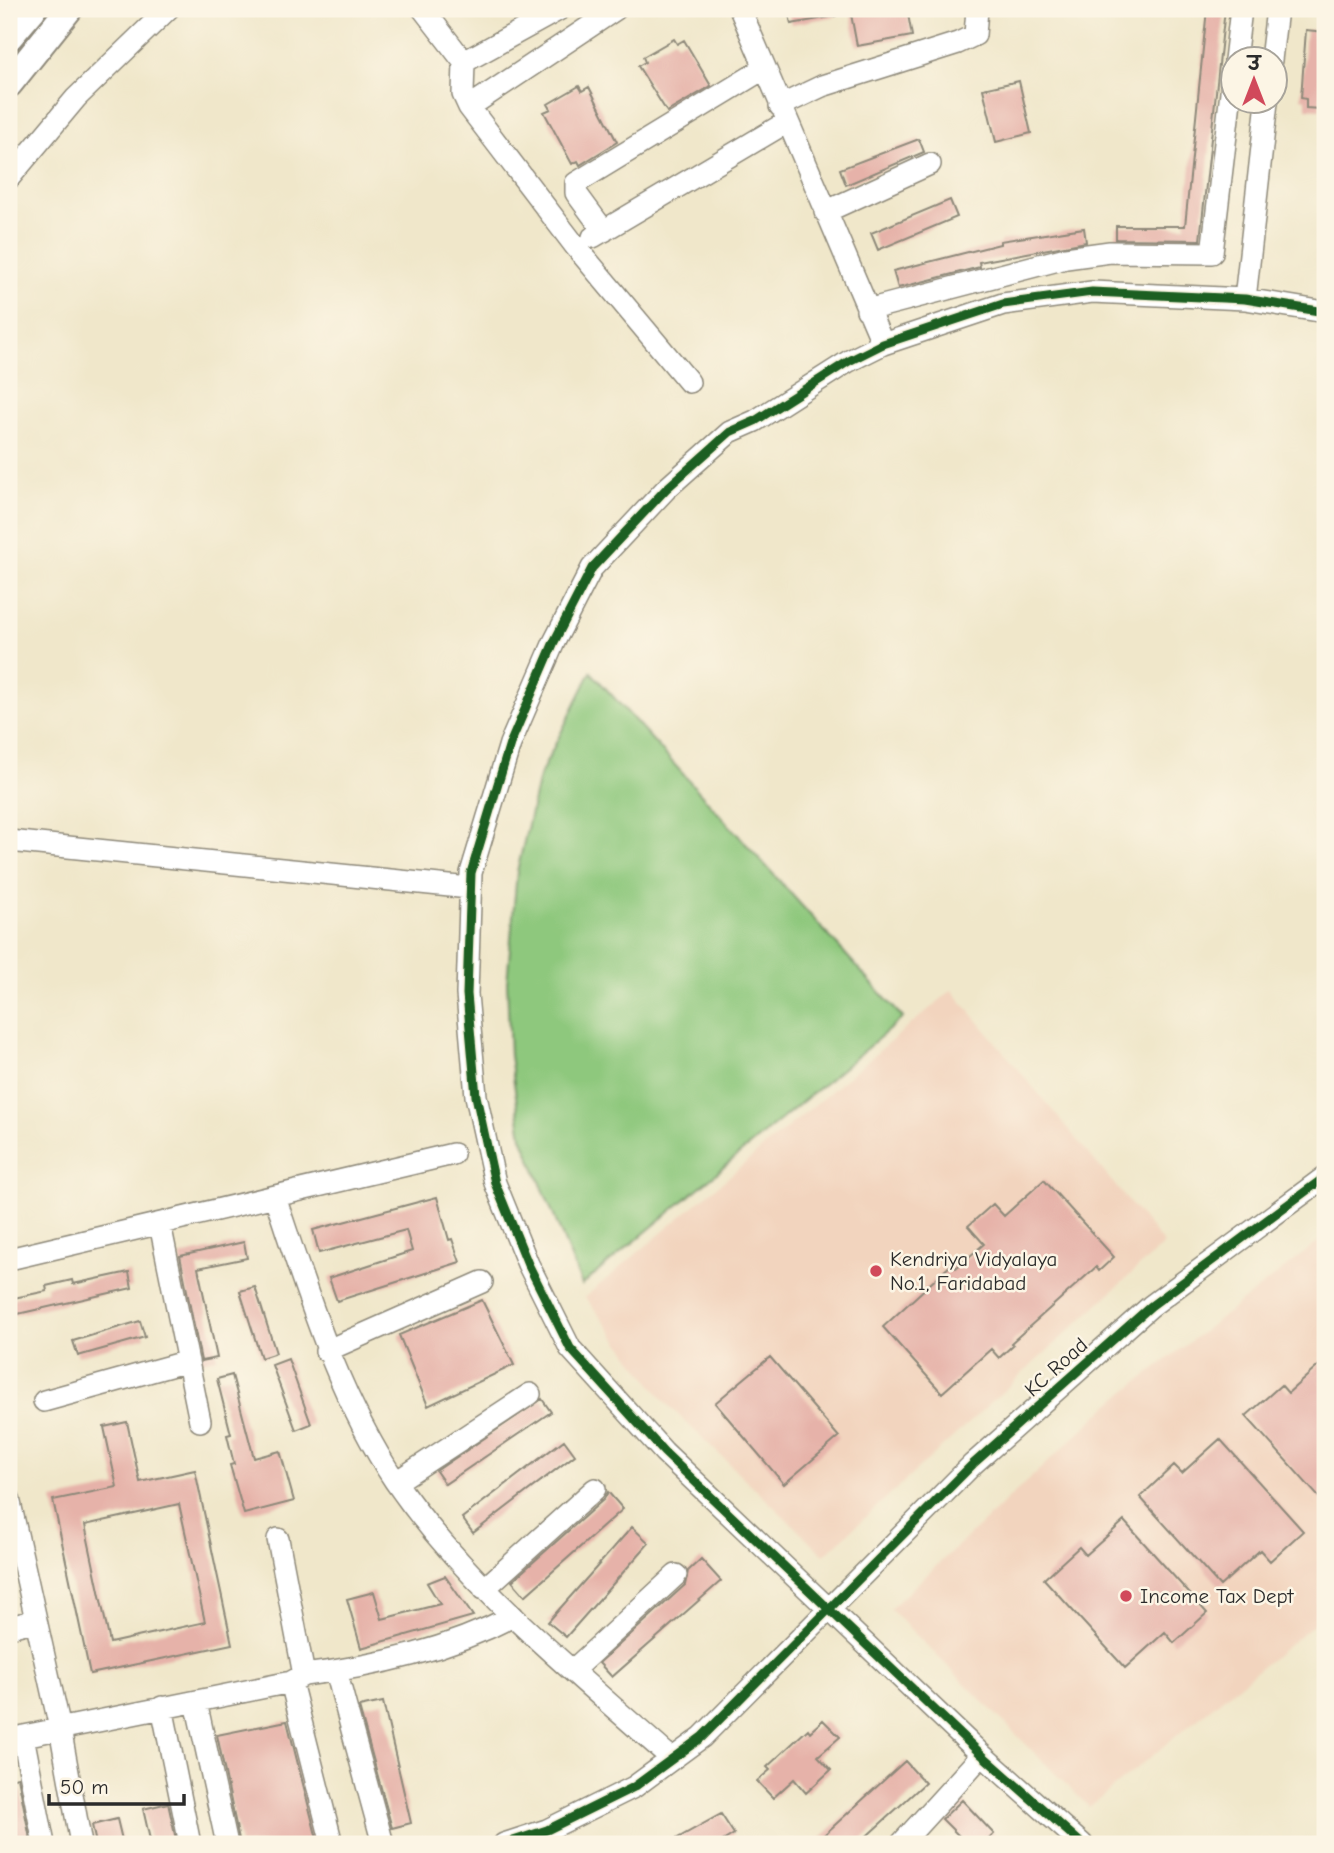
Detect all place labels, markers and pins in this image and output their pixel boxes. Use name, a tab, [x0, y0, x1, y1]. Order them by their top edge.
place label: Kendriya Vidyalaya No.1, Faridabad	[890, 1247, 1057, 1295]
marker: Kendriya Vidyalaya No.1, Faridabad	[868, 1263, 884, 1279]
place label: Income Tax Dept	[1140, 1584, 1294, 1608]
marker: Income Tax Dept	[1118, 1588, 1134, 1604]

